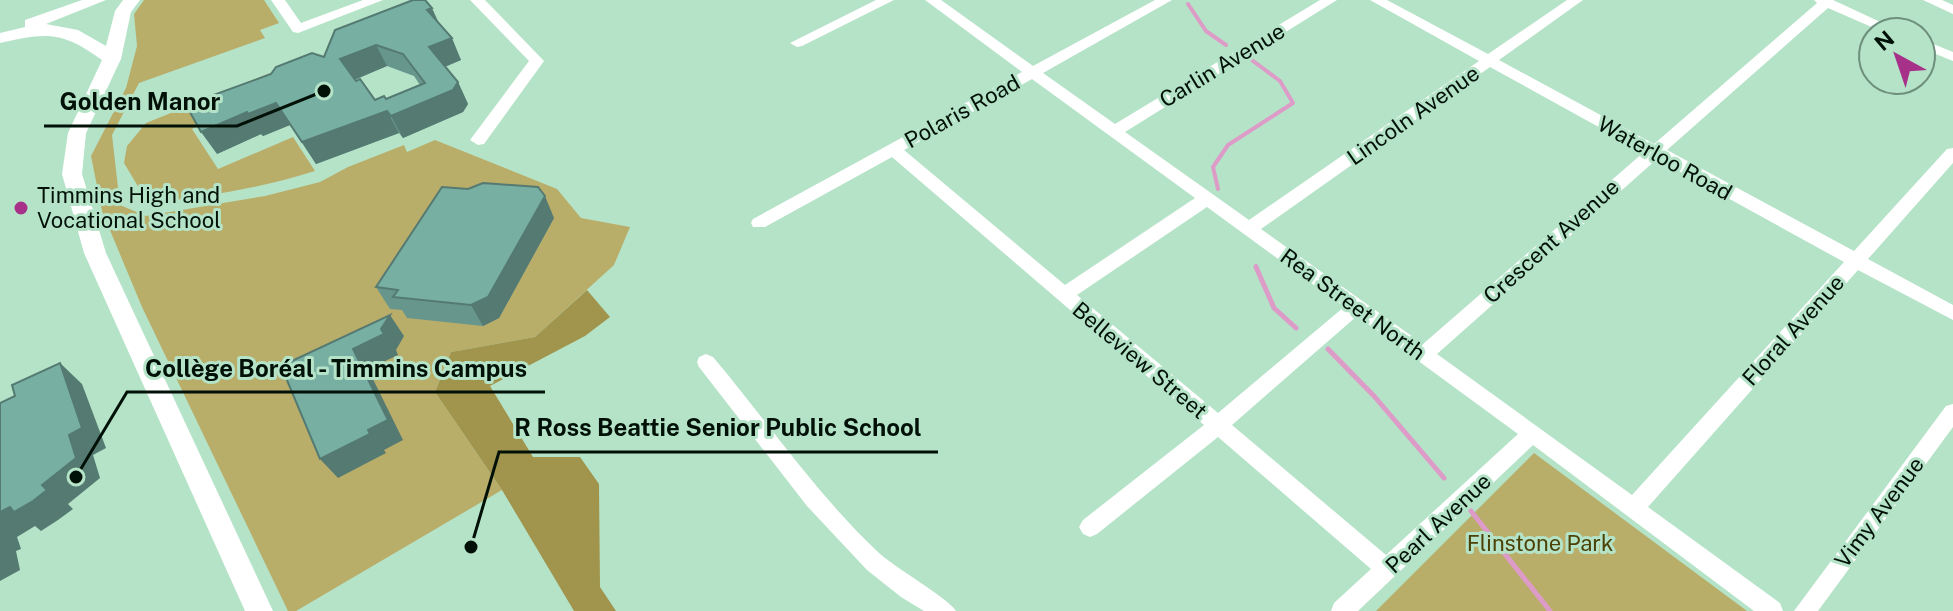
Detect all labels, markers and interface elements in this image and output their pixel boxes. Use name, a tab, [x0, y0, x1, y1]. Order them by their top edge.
north arrow	[1857, 16, 1937, 96]
street label: Carlin Avenue	[1155, 17, 1289, 113]
text: N	[1869, 25, 1899, 56]
street label: Lincoln Avenue	[1342, 60, 1484, 170]
street label: Polaris Road	[900, 69, 1024, 153]
callout: Golden Manor	[44, 78, 237, 126]
text: Golden Manor	[60, 87, 221, 115]
street label: Waterloo Road	[1593, 110, 1737, 206]
street label: Crescent Avenue	[1478, 173, 1624, 309]
place label: Timmins High and Vocational School	[37, 182, 221, 233]
marker: Timmins High and Vocational School	[12, 199, 30, 217]
street label: Rea Street North	[1276, 243, 1430, 365]
street label: Floral Avenue	[1737, 269, 1849, 391]
street label: Belleview Street	[1067, 296, 1213, 424]
callout: Collège Boréal - Timmins Campus	[127, 344, 545, 392]
text: Collège Boréal - Timmins Campus	[145, 354, 527, 382]
callout: R Ross Beattie Senior Public School	[499, 404, 938, 452]
text: R Ross Beattie Senior Public School	[514, 413, 922, 441]
street label: Vimy Avenue	[1829, 452, 1929, 572]
street label: Pearl Avenue	[1380, 468, 1496, 578]
park label: Flinstone Park	[1467, 530, 1613, 556]

